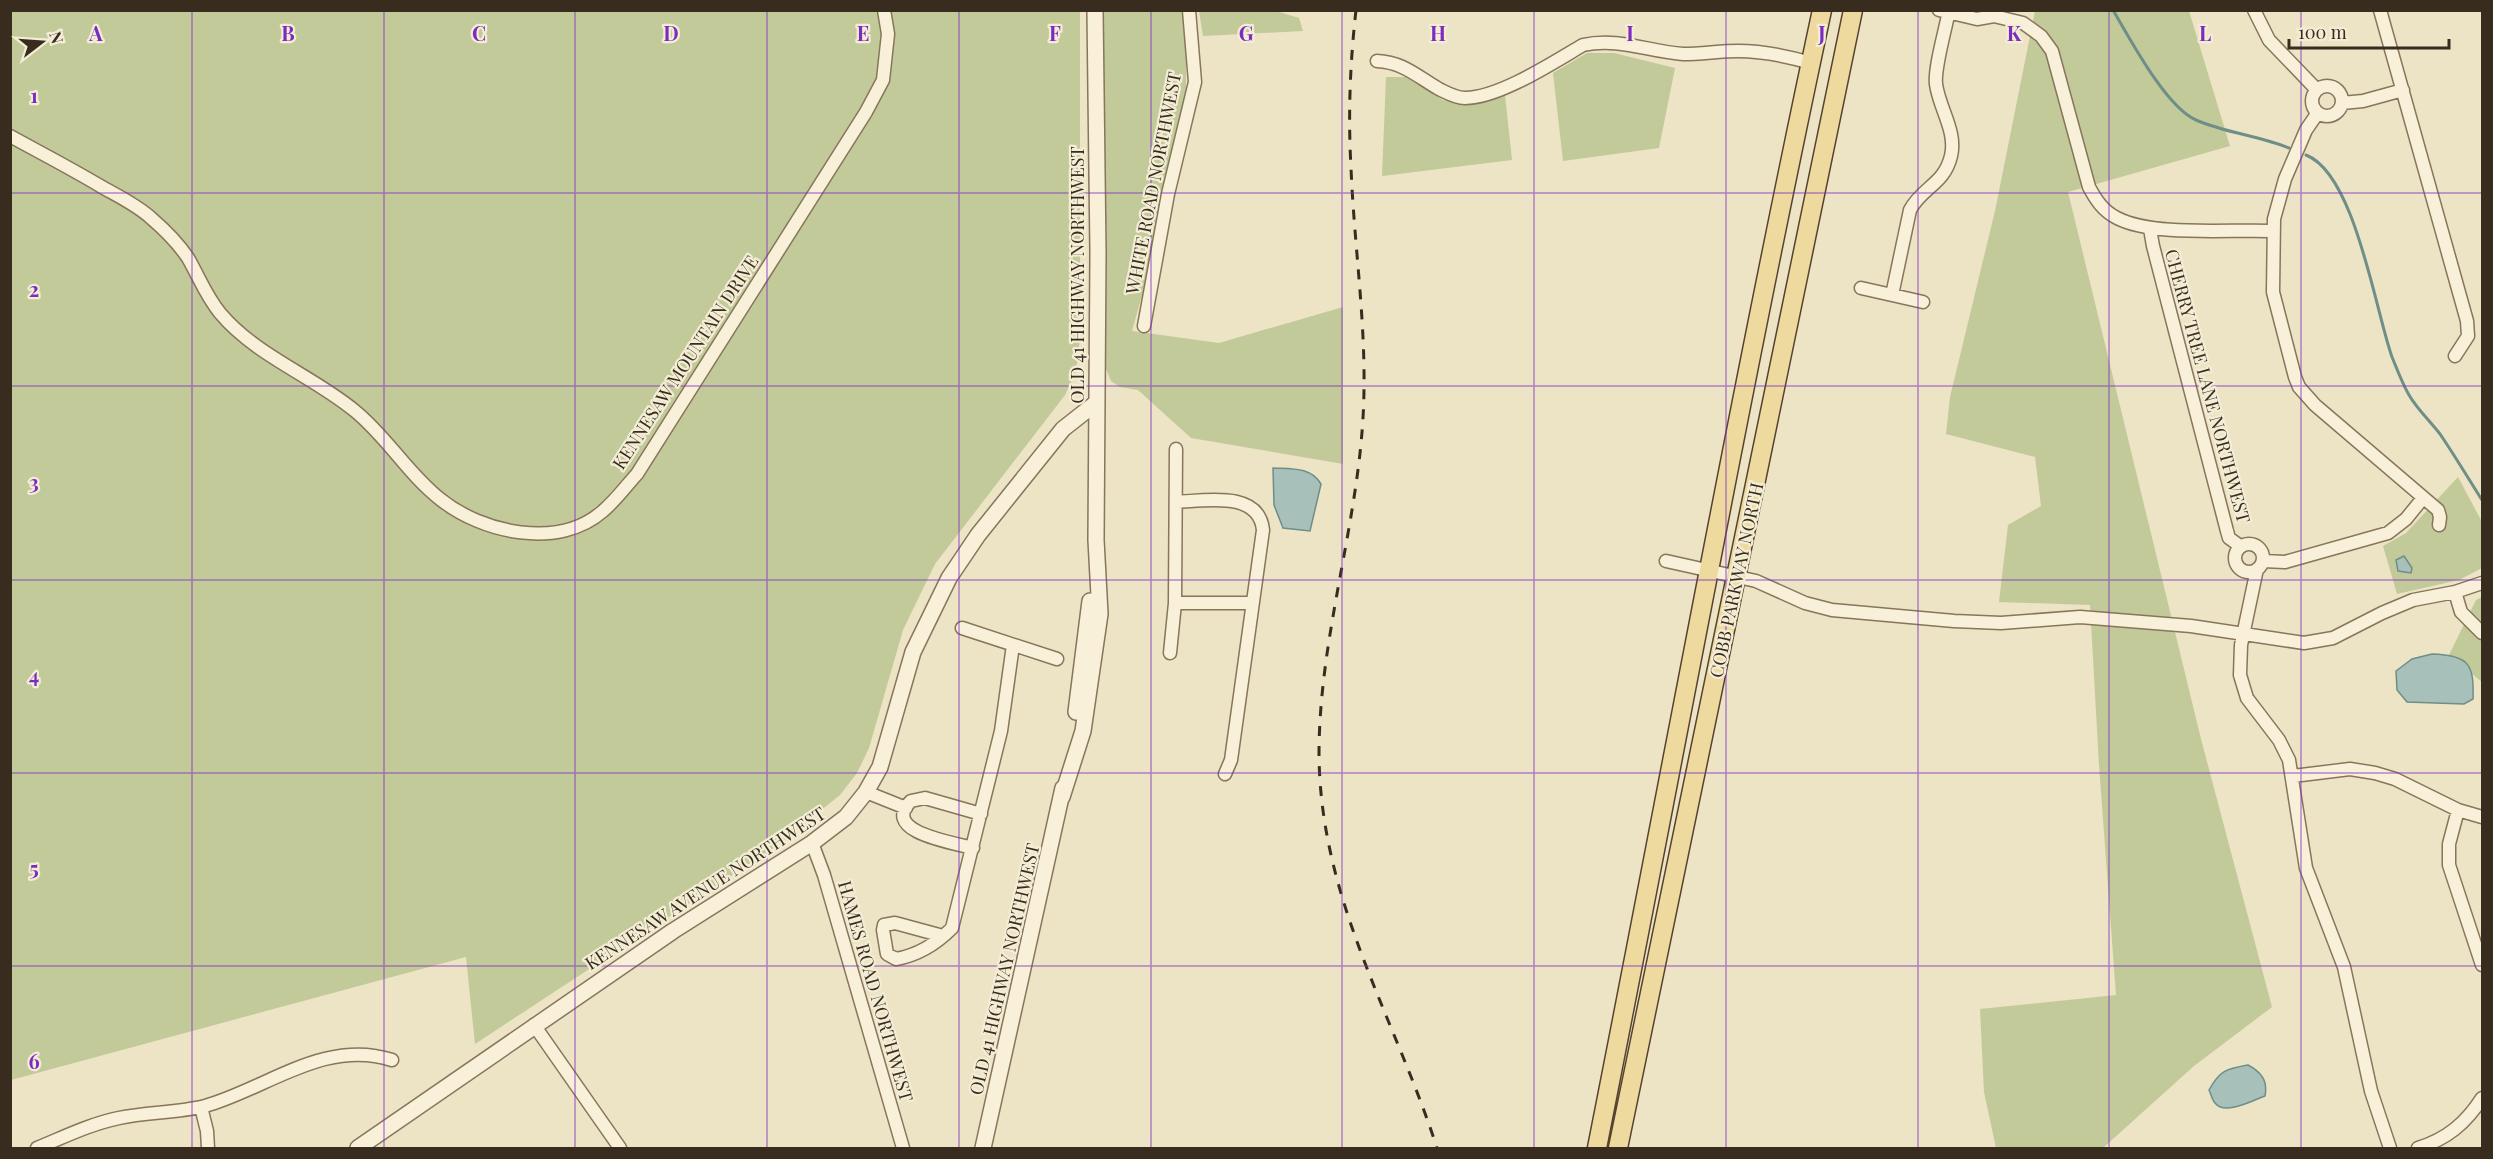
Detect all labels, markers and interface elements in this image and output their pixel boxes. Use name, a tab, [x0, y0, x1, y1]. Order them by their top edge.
north arrow	[12, 12, 72, 72]
scale bar	[2289, 12, 2450, 50]
text: A	[88, 19, 103, 46]
text: B	[281, 19, 295, 46]
text: C	[472, 19, 486, 46]
text: D	[663, 19, 679, 46]
text: E	[857, 19, 869, 46]
text: F	[1049, 19, 1061, 46]
text: G	[1239, 19, 1254, 46]
text: H	[1430, 19, 1446, 46]
text: I	[1626, 19, 1634, 46]
text: J	[1817, 19, 1826, 46]
text: K	[2007, 19, 2022, 46]
text: L	[2199, 19, 2211, 46]
text: 100 m	[2298, 20, 2347, 44]
text: N	[45, 29, 69, 46]
street label: WHITE ROAD NORTHWEST	[1119, 70, 1186, 297]
text: 1	[30, 81, 38, 108]
street label: OLD 41 HIGHWAY NORTHWEST	[1065, 146, 1089, 404]
street label: CHERRY TREE LANE NORTHWEST	[2160, 246, 2256, 526]
street label: KENNESAW MOUNTAIN DRIVE	[607, 250, 763, 474]
text: 2	[29, 275, 39, 302]
text: 3	[29, 468, 39, 495]
street label: COBB PARKWAY NORTH	[1704, 480, 1768, 680]
text: 4	[29, 661, 39, 688]
street label: KENNESAW AVENUE NORTHWEST	[580, 801, 830, 975]
street label: OLD 41 HIGHWAY NORTHWEST	[963, 841, 1045, 1097]
text: 5	[29, 854, 39, 881]
street label: HAMES ROAD NORTHWEST	[833, 878, 919, 1104]
text: 6	[28, 1047, 40, 1074]

